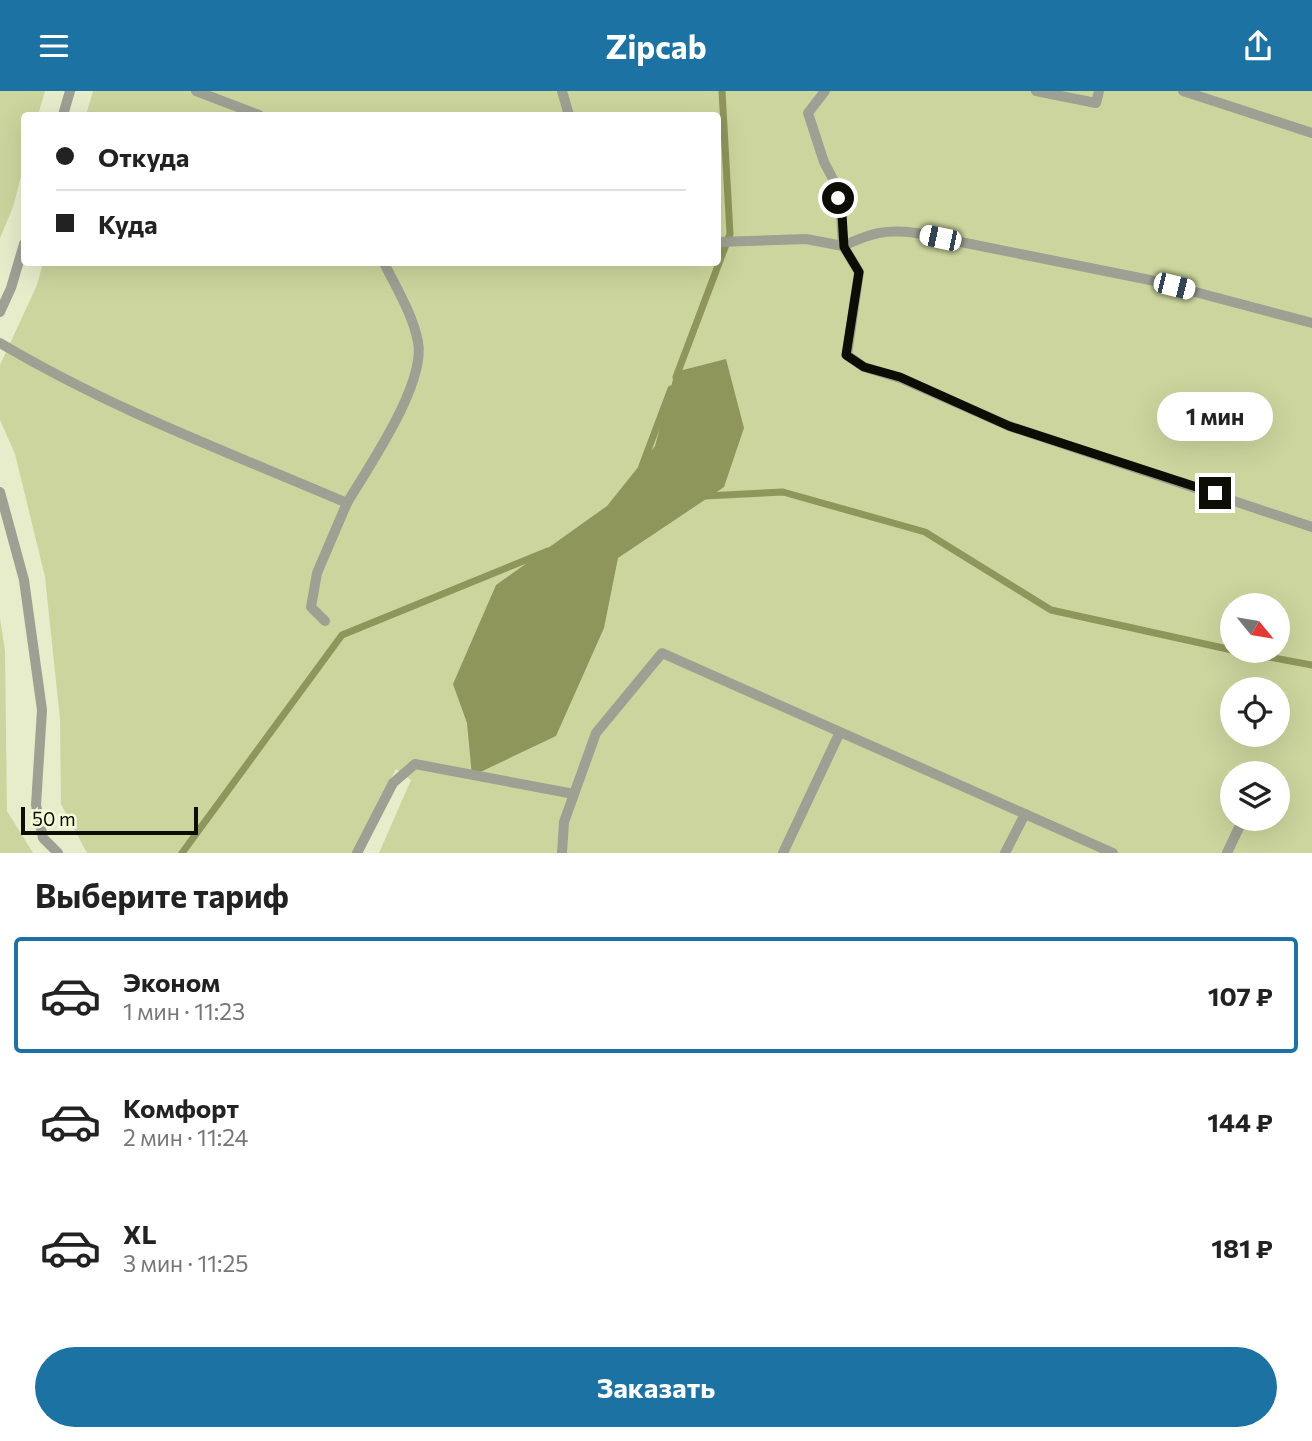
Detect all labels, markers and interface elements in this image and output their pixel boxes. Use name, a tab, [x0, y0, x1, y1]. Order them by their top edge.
text: Zipcab	[605, 26, 707, 66]
icon: menu	[35, 27, 73, 65]
icon: share	[1239, 27, 1277, 65]
text: Откуда	[98, 141, 189, 172]
route start	[822, 182, 854, 214]
text: Куда	[98, 208, 158, 239]
car	[918, 223, 963, 253]
car	[1152, 271, 1197, 301]
callout: 1 мин	[1157, 391, 1273, 441]
text: 1 мин	[1186, 402, 1244, 430]
route end	[1199, 477, 1231, 509]
north arrow	[1220, 593, 1290, 663]
map controls	[1220, 593, 1290, 831]
button: locate	[1220, 677, 1290, 747]
button: layers	[1220, 761, 1290, 831]
scale bar	[21, 804, 198, 836]
text: 50 m	[32, 807, 76, 830]
text: Выберите тариф	[35, 875, 289, 915]
icon: car	[39, 964, 102, 1027]
text: Эконом	[123, 966, 220, 997]
text: 107 ₽	[1208, 980, 1273, 1011]
text: 1 мин · 11:23	[123, 997, 245, 1025]
icon: car	[39, 1090, 102, 1153]
text: Комфорт	[123, 1092, 239, 1123]
text: 144 ₽	[1207, 1106, 1273, 1137]
text: 2 мин · 11:24	[123, 1123, 248, 1151]
icon: car	[39, 1216, 102, 1279]
text: XL	[123, 1218, 157, 1249]
text: 181 ₽	[1211, 1232, 1273, 1263]
text: 3 мин · 11:25	[123, 1249, 249, 1277]
button: Заказать	[35, 1347, 1277, 1427]

